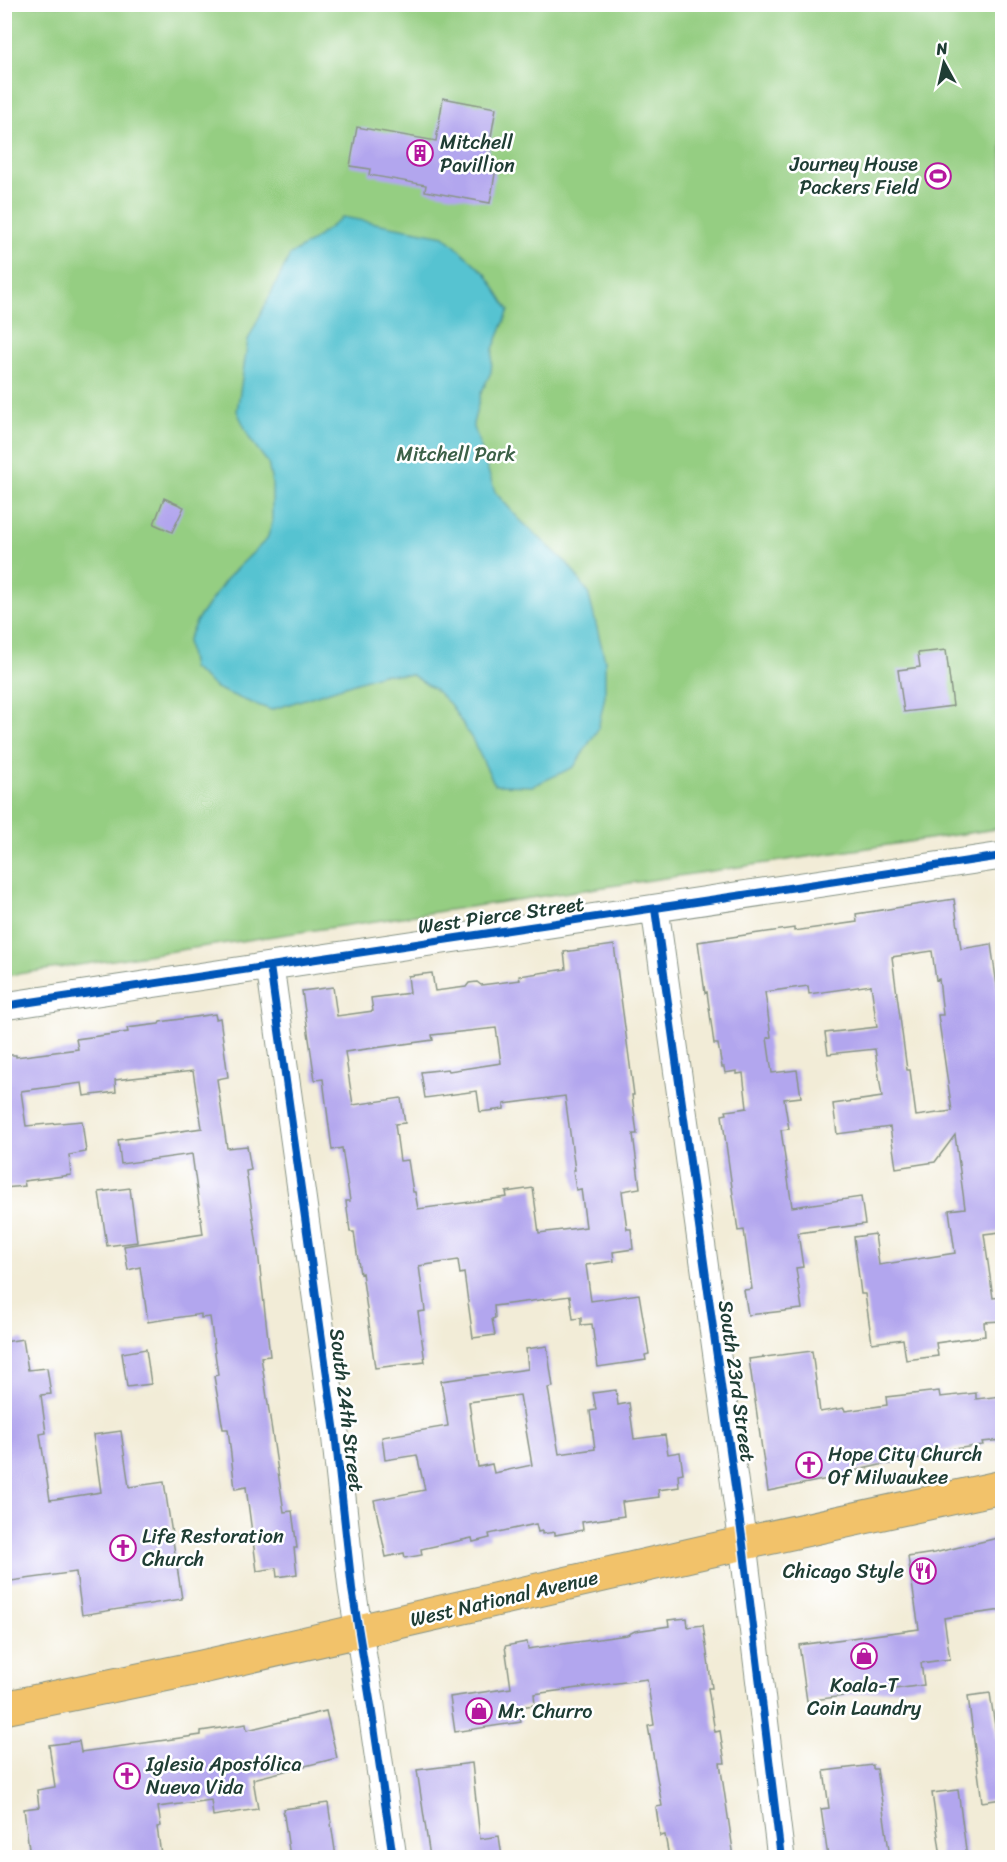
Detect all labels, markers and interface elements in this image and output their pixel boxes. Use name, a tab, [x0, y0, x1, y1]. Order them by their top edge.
north arrow	[914, 33, 974, 93]
text: N	[933, 33, 950, 64]
place label: Mitchell Pavillion	[440, 125, 515, 183]
building icon: Mitchell Pavillion	[405, 138, 435, 168]
place label: Journey House Packers Field	[789, 147, 919, 205]
sports icon: Journey House Packers Field	[923, 161, 953, 191]
park label: Mitchell Park	[397, 437, 516, 472]
street label: West Pierce Street	[416, 886, 587, 944]
street label: South 23rd Street	[708, 1298, 765, 1465]
street label: South 24th Street	[319, 1326, 374, 1494]
place label: Hope City Church Of Milwaukee	[828, 1437, 982, 1495]
church icon: Hope City Church Of Milwaukee	[794, 1450, 824, 1480]
place label: Life Restoration Church	[142, 1519, 284, 1577]
church icon: Life Restoration Church	[108, 1533, 138, 1563]
place label: Chicago Style	[783, 1554, 904, 1589]
restaurant icon: Chicago Style	[908, 1556, 938, 1586]
street label: West National Avenue	[407, 1560, 602, 1637]
shop icon: Koala-T Coin Laundry	[849, 1641, 879, 1671]
place label: Koala-T Coin Laundry	[807, 1668, 922, 1726]
place label: Mr. Churro	[498, 1694, 592, 1729]
shop icon: Mr. Churro	[464, 1696, 494, 1726]
place label: Iglesia Apostólica Nueva Vida	[145, 1747, 301, 1805]
church icon: Iglesia Apostólica Nueva Vida	[112, 1761, 142, 1791]

